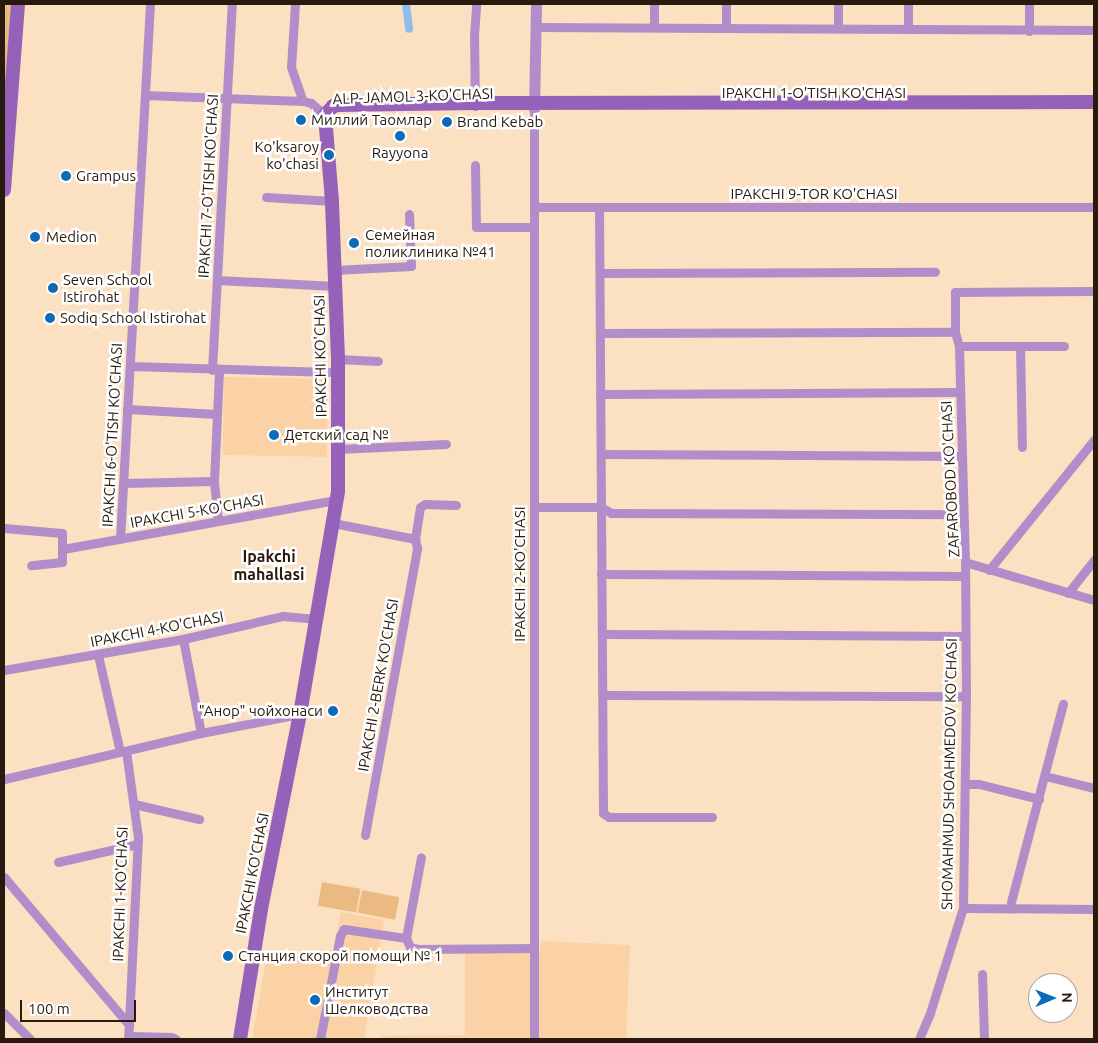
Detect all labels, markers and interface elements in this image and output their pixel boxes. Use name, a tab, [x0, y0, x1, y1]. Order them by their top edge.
street label: ALP-JAMOL 3-KO'CHASI	[332, 84, 494, 108]
street label: IPAKCHI 1-O'TISH KO'CHASI	[722, 84, 906, 102]
street label: IPAKCHI 7-O'TISH KO'CHASI	[194, 93, 222, 279]
place label: Миллий Таомлар	[311, 111, 432, 129]
place label: Brand Kebab	[457, 113, 543, 131]
marker: Миллий Таомлар	[295, 114, 307, 126]
marker: Brand Kebab	[441, 116, 453, 128]
marker: Rayyona	[394, 130, 406, 142]
place label: Ko'ksaroy ko'chasi	[255, 137, 319, 172]
place label: Rayyona	[372, 144, 428, 162]
marker: Ko'ksaroy ko'chasi	[323, 149, 335, 161]
place label: Grampus	[76, 167, 136, 185]
marker: Grampus	[60, 170, 72, 182]
street label: IPAKCHI 9-TOR KO'CHASI	[730, 185, 898, 203]
place label: Семейная поликлиника №41	[365, 225, 496, 260]
place label: Medion	[46, 228, 97, 246]
marker: Medion	[28, 230, 42, 244]
marker: Семейная поликлиника №41	[347, 236, 361, 250]
place label: Seven School Istirohat	[63, 270, 152, 305]
marker: Seven School Istirohat	[47, 282, 59, 294]
street label: IPAKCHI KO'CHASI	[310, 295, 330, 417]
place label: Sodiq School Istirohat	[60, 309, 206, 327]
marker: Sodiq School Istirohat	[44, 312, 56, 324]
street label: IPAKCHI 6-O'TISH KO'CHASI	[98, 342, 126, 528]
street label: ZAFAROBOD KO'CHASI	[937, 400, 963, 558]
place label: Детский сад №	[284, 426, 389, 444]
marker: Детский сад №	[268, 429, 280, 441]
street label: IPAKCHI 5-KO'CHASI	[129, 490, 265, 532]
street label: IPAKCHI 2-KO'CHASI	[511, 506, 529, 642]
district label: Ipakchi mahallasi	[233, 546, 305, 584]
street label: IPAKCHI 2-BERK KO'CHASI	[354, 597, 402, 773]
street label: IPAKCHI 4-KO'CHASI	[89, 607, 225, 651]
street label: SHOMAHMUD SHOAHMEDOV KO'CHASI	[938, 638, 960, 910]
place label: "Анор" чойхонаси	[199, 702, 323, 720]
marker: "Анор" чойхонаси	[327, 705, 339, 717]
street label: IPAKCHI KO'CHASI	[231, 811, 273, 935]
street label: IPAKCHI 1-KO'CHASI	[109, 826, 131, 962]
place label: Станция скорой помощи № 1	[238, 947, 442, 965]
marker: Станция скорой помощи № 1	[222, 950, 234, 962]
north arrow	[1028, 973, 1078, 1023]
place label: Институт Шелководства	[325, 982, 428, 1017]
scale bar	[22, 990, 139, 1022]
text: N	[1059, 992, 1075, 1003]
marker: Институт Шелководства	[309, 994, 321, 1006]
text: 100 m	[28, 1000, 70, 1017]

